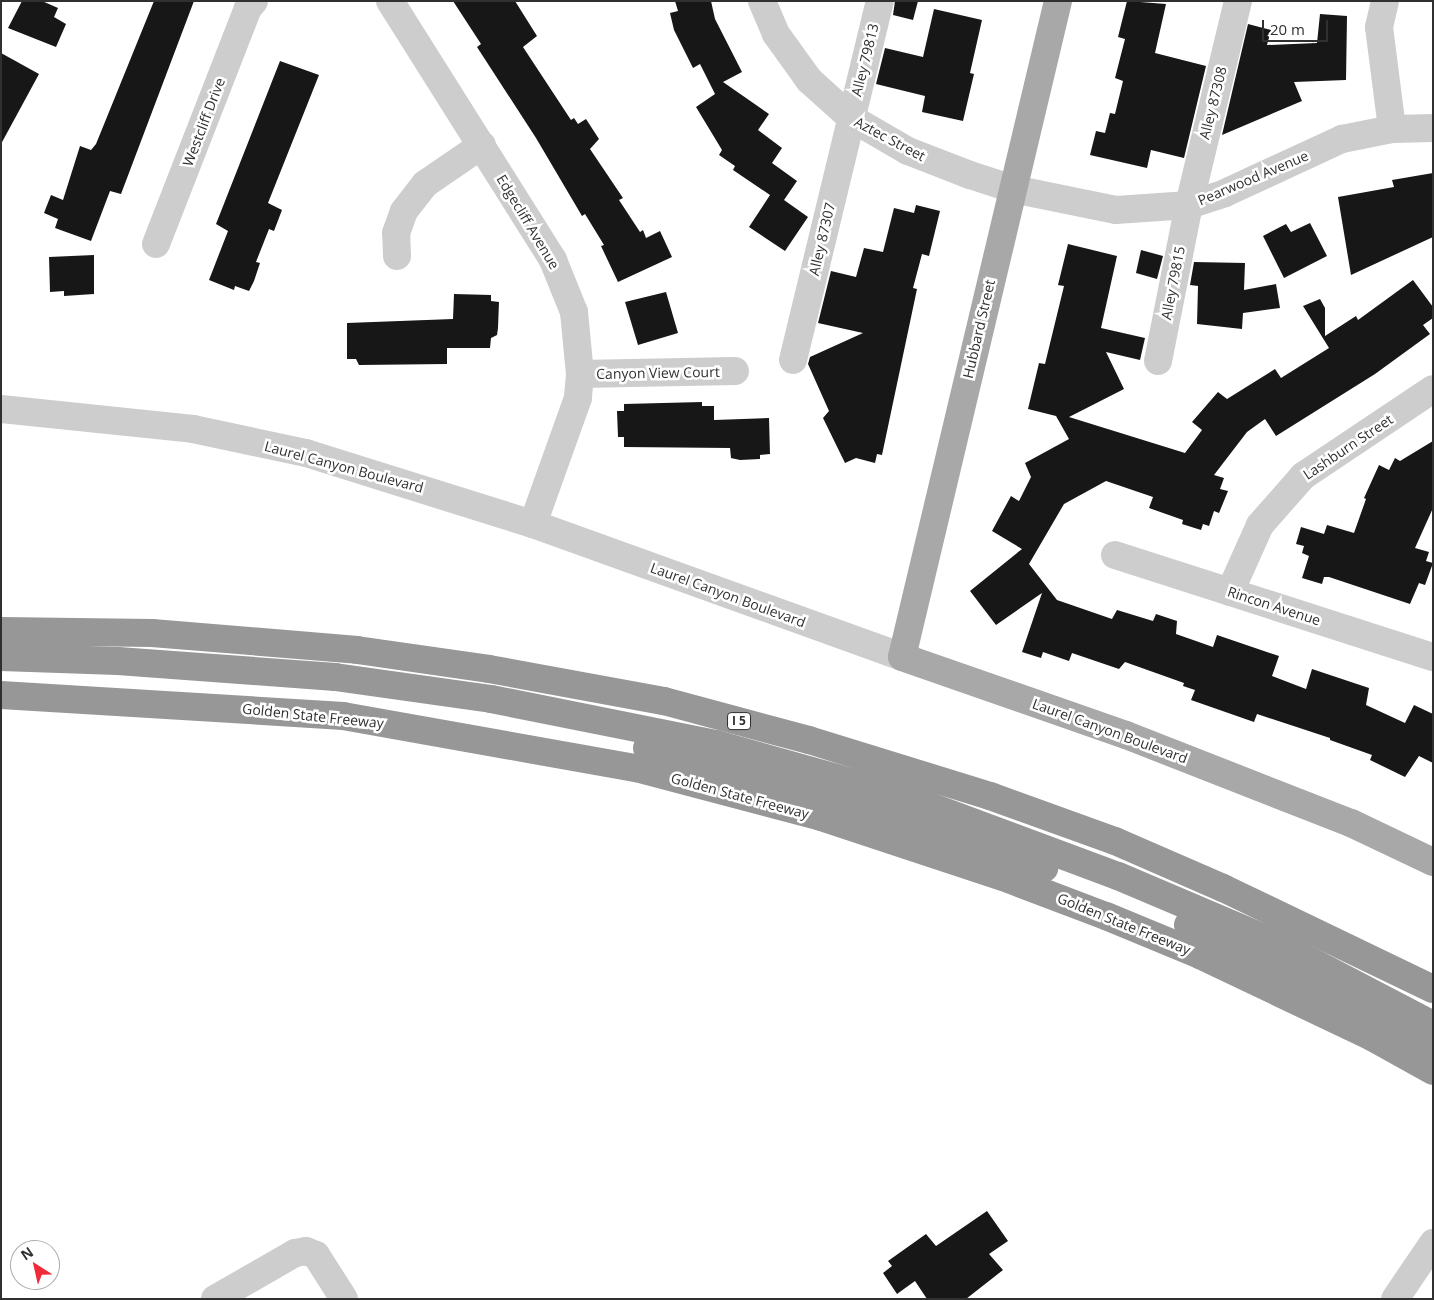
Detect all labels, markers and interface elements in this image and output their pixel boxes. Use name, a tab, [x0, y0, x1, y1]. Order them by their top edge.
scale bar	[1264, 10, 1330, 42]
text: 20 m	[1270, 19, 1305, 39]
street label: Alley 79813	[848, 22, 882, 98]
street label: Alley 87308	[1196, 65, 1230, 141]
street label: Westcliff Drive	[179, 75, 229, 169]
street label: Aztec Street	[852, 113, 928, 165]
street label: Pearwood Avenue	[1195, 147, 1311, 209]
street label: Edgecliff Avenue	[493, 172, 563, 272]
street label: Alley 87307	[805, 201, 839, 277]
street label: Alley 79815	[1158, 245, 1188, 321]
street label: Hubbard Street	[959, 278, 999, 380]
street label: Canyon View Court	[596, 364, 720, 382]
street label: Lashburn Street	[1300, 411, 1396, 483]
street label: Laurel Canyon Boulevard	[263, 438, 425, 496]
street label: Laurel Canyon Boulevard	[648, 559, 808, 631]
street label: Rincon Avenue	[1225, 583, 1323, 629]
street label: Laurel Canyon Boulevard	[1030, 695, 1190, 767]
street label: Golden State Freeway	[241, 700, 385, 732]
road number: I 5	[726, 711, 752, 730]
street label: Golden State Freeway	[669, 770, 811, 822]
street label: Golden State Freeway	[1055, 890, 1193, 958]
north arrow	[10, 1240, 60, 1290]
text: N	[17, 1242, 37, 1264]

